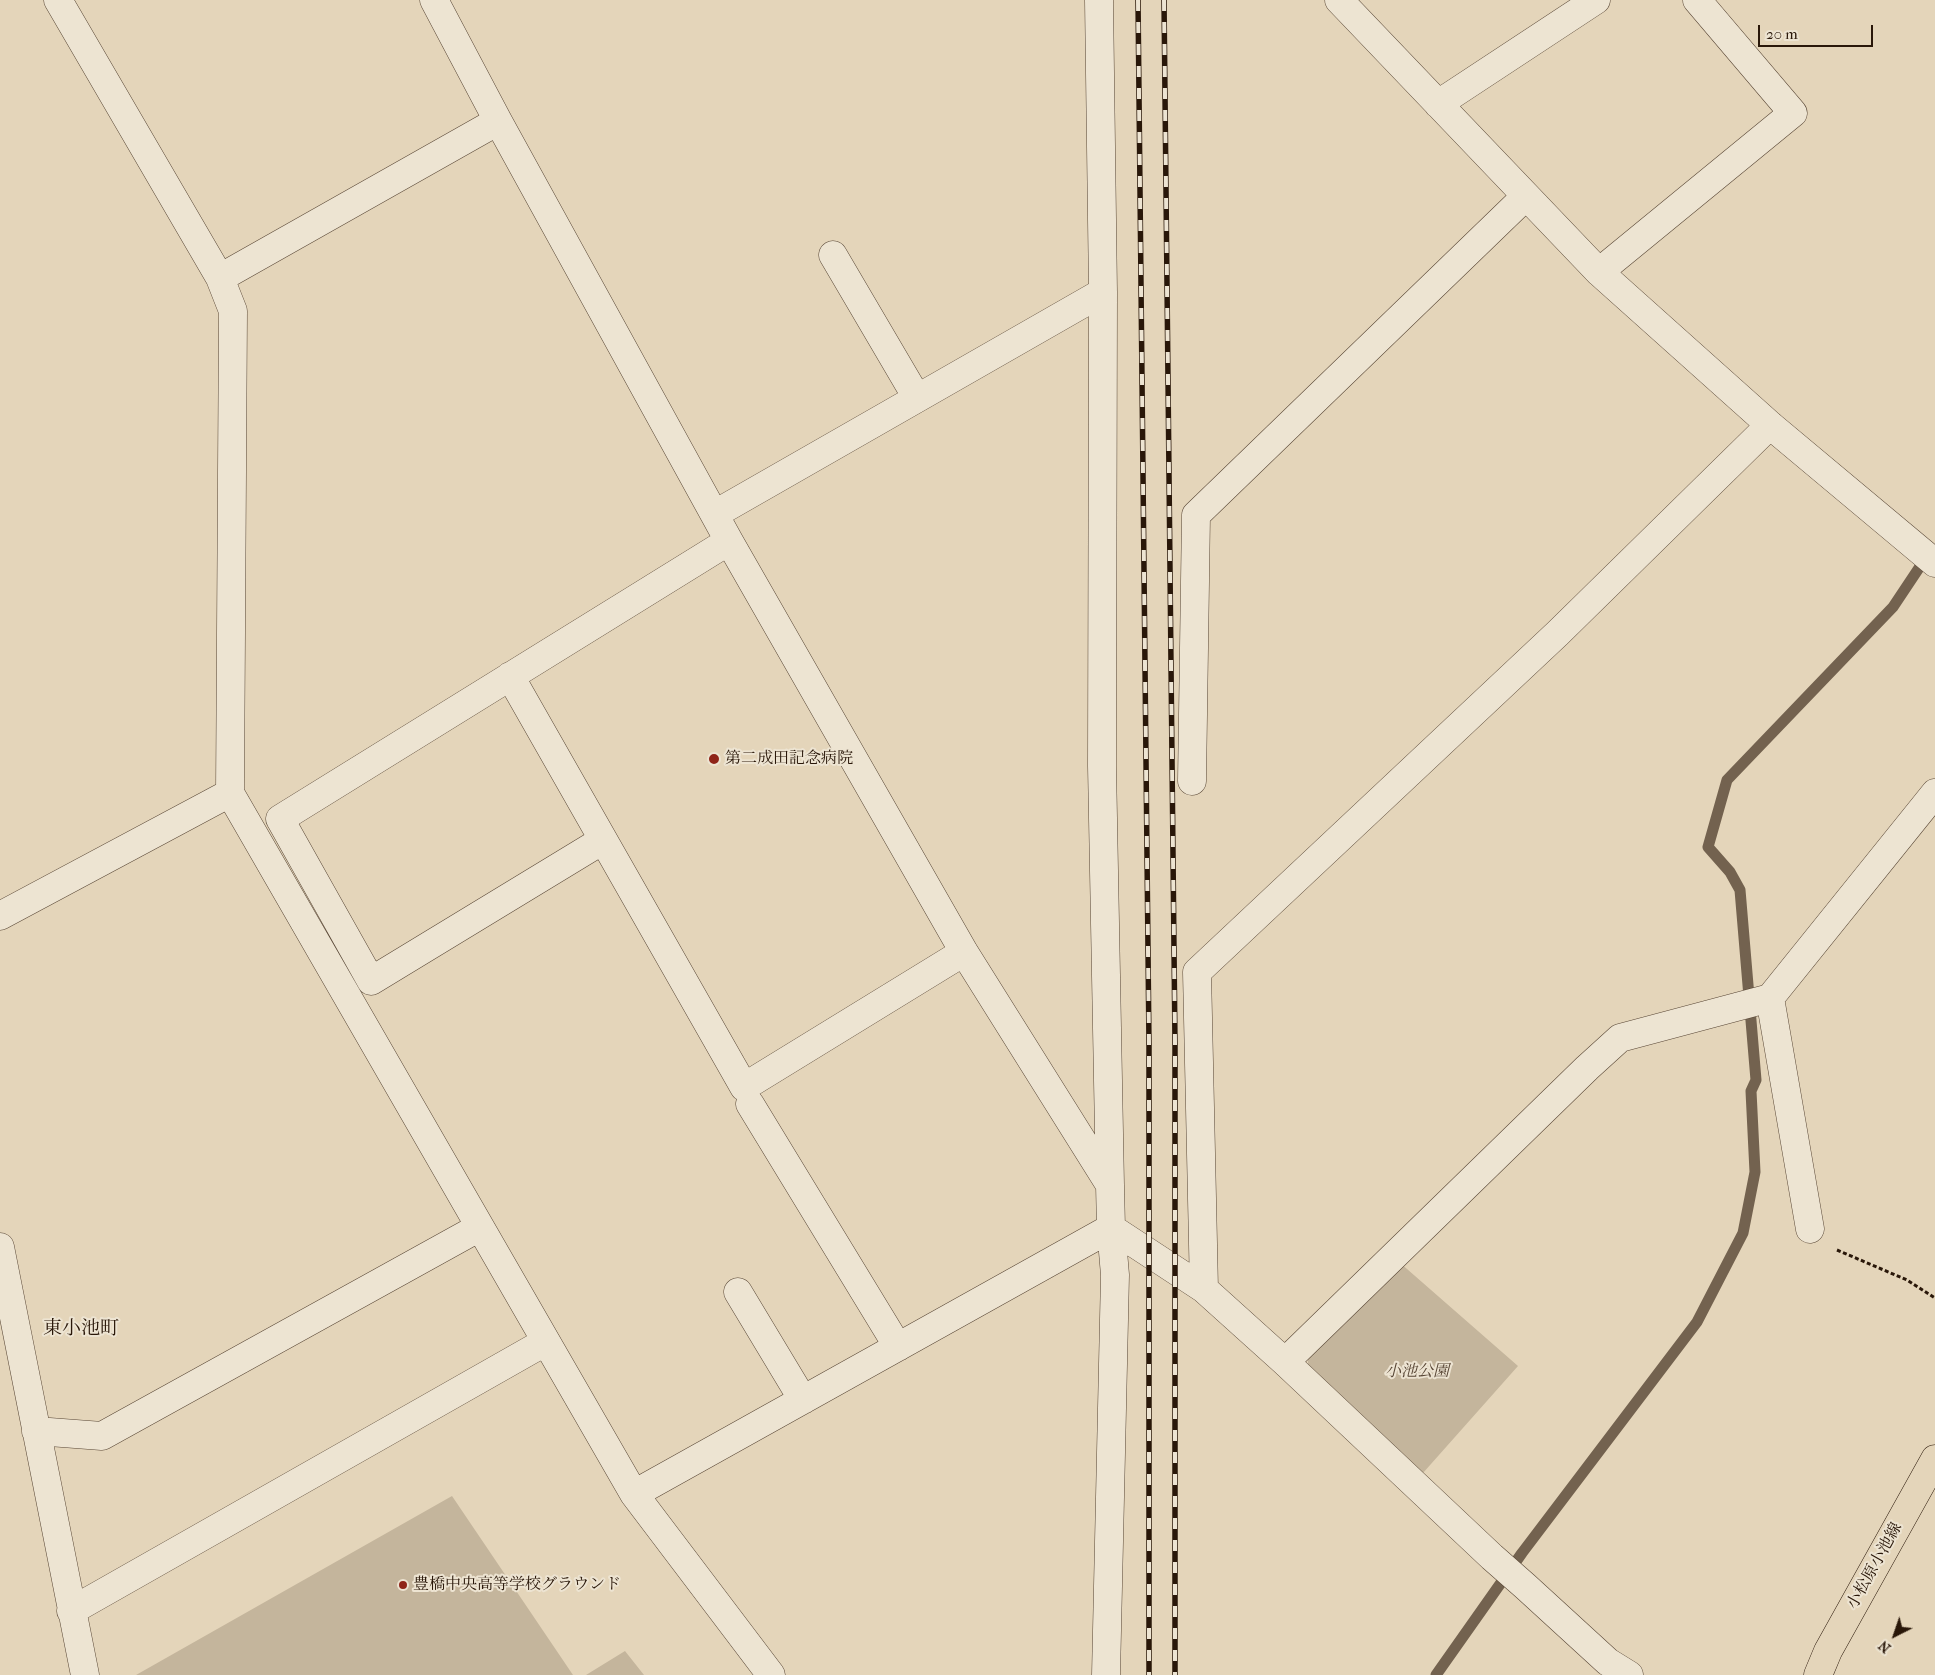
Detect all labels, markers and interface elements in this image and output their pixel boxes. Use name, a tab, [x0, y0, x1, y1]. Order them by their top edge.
scale bar	[1760, 15, 1875, 47]
text: 20 m	[1766, 25, 1798, 43]
place label: 第二成田記念病院	[725, 749, 853, 769]
marker: 第二成田記念病院	[707, 752, 721, 766]
district label: 東小池町	[43, 1318, 119, 1340]
park label: 小池公園	[1385, 1362, 1449, 1382]
street label: 小松原小池線	[1843, 1519, 1907, 1613]
place label: 豊橋中央高等学校グラウンド	[413, 1575, 621, 1595]
marker: 豊橋中央高等学校グラウンド	[397, 1579, 409, 1591]
north arrow	[1870, 1610, 1920, 1660]
text: N	[1875, 1637, 1894, 1657]

